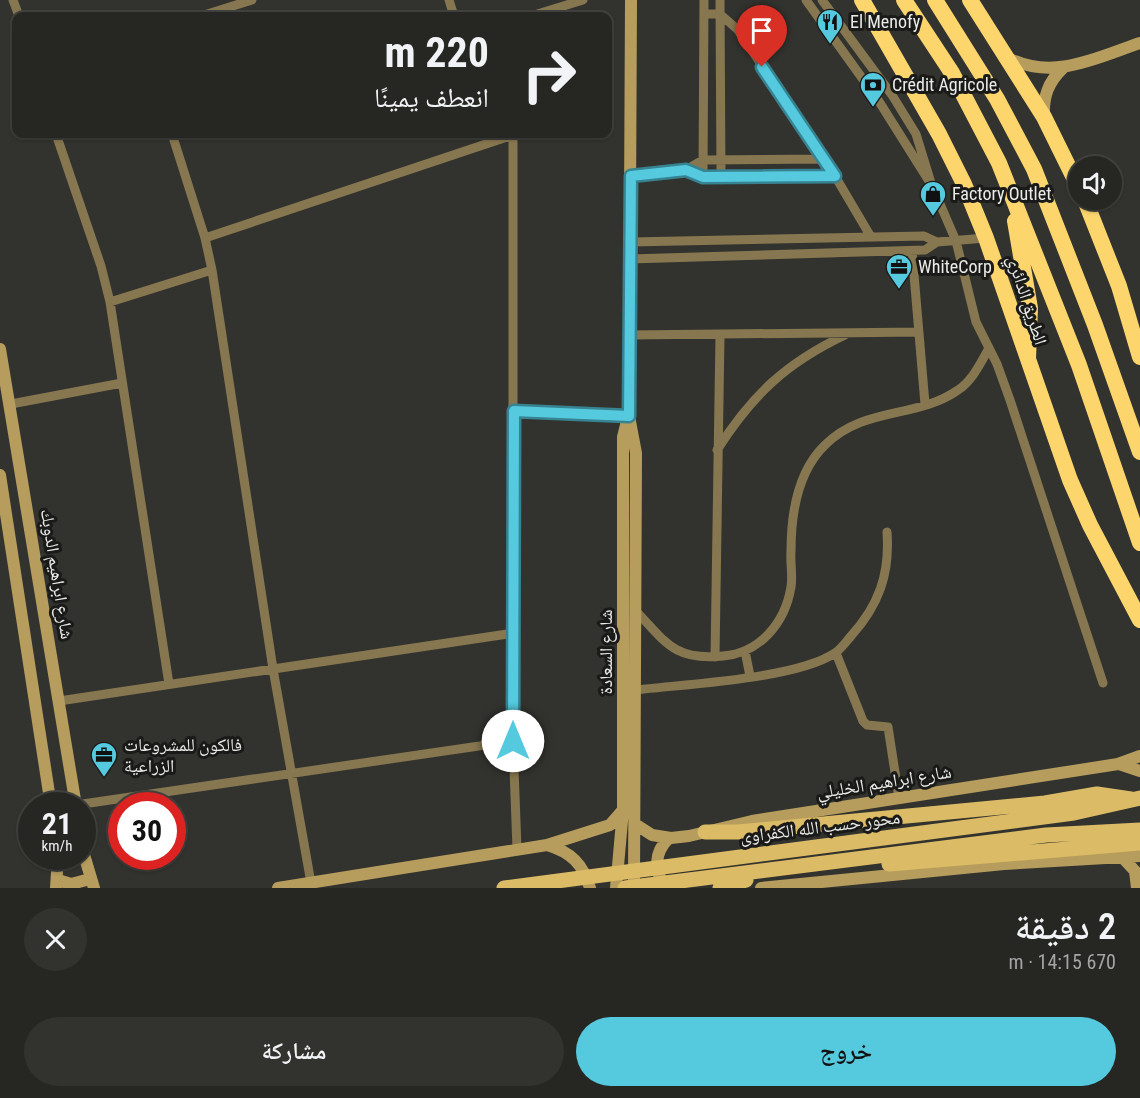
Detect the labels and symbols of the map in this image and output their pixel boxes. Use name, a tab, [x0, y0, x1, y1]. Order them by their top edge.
pin	[736, 5, 787, 67]
restaurant icon: El Menofy	[815, 7, 845, 45]
place label: El Menofy	[850, 11, 921, 32]
bank icon: Crédit Agricole	[858, 70, 888, 108]
place label: Crédit Agricole	[892, 74, 997, 95]
shop icon: Factory Outlet	[918, 179, 948, 217]
place label: Factory Outlet	[952, 183, 1052, 204]
office icon: WhiteCorp	[884, 252, 914, 290]
street label: الطريق الدائري	[999, 252, 1052, 349]
place label: WhiteCorp	[918, 256, 992, 277]
street label: شارع ابراهيم الدوبك	[35, 507, 78, 641]
street label: شارع السعادة	[595, 609, 617, 695]
position arrow	[481, 709, 545, 773]
place label: فالكون للمشروعات الزراعية	[124, 734, 242, 776]
office icon: فالكون للمشروعات الزراعية	[89, 740, 119, 778]
street label: شارع ابراهيم الخليلي	[815, 760, 954, 807]
speed limit sign: 30	[108, 792, 186, 870]
street label: محور حسب الله الكفراوى	[739, 806, 901, 848]

